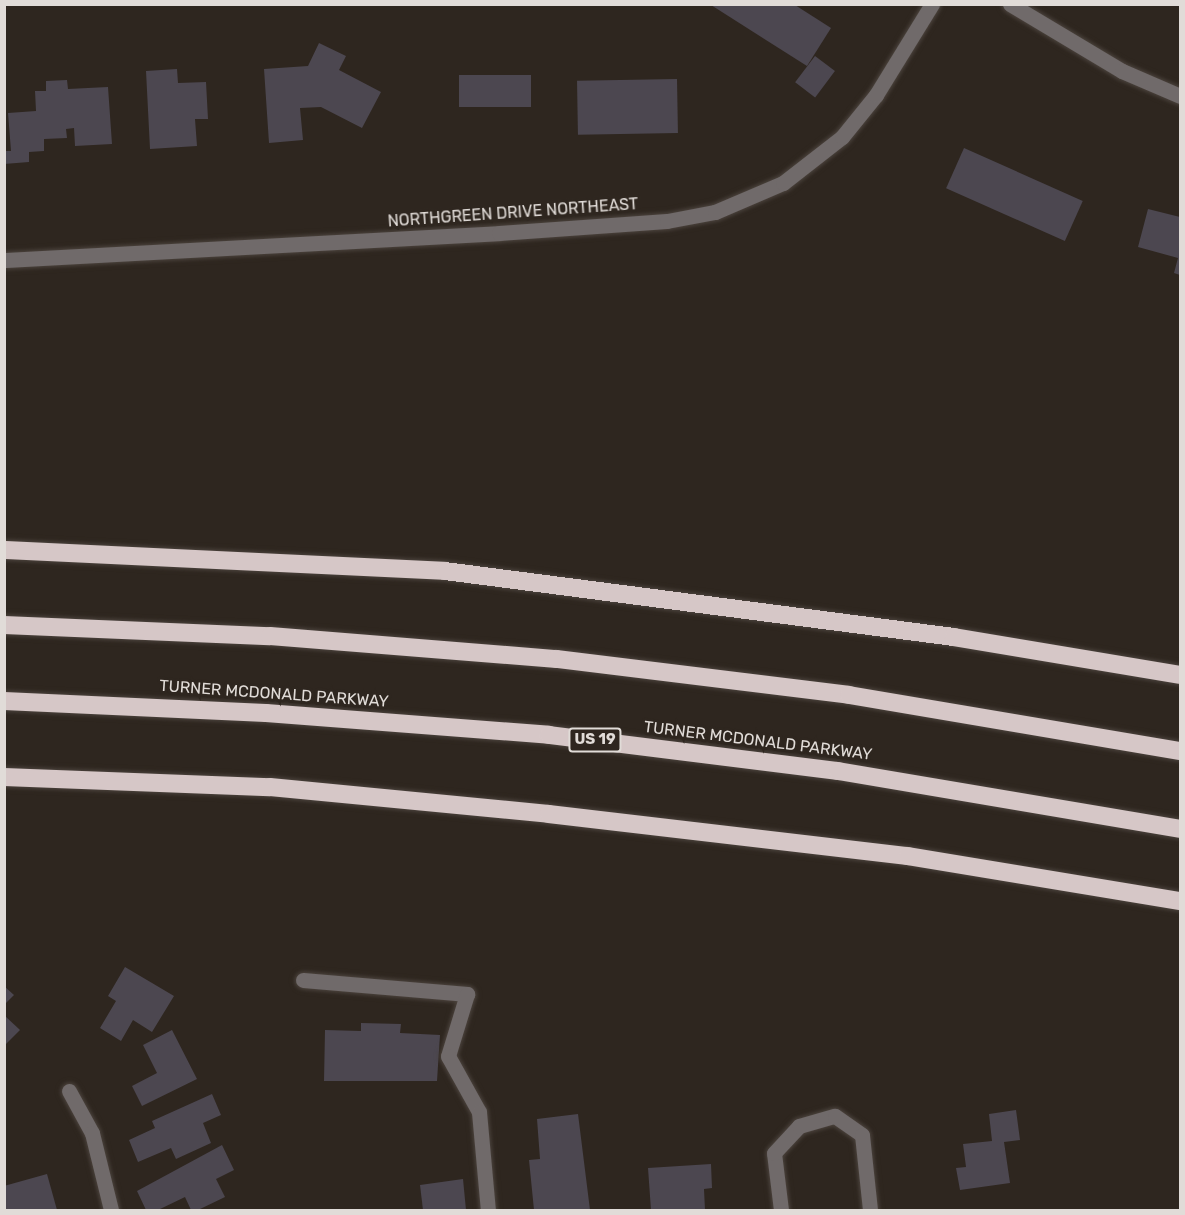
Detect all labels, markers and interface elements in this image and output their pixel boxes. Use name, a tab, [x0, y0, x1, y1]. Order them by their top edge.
street label: NORTHGREEN DRIVE NORTHEAST	[387, 195, 639, 231]
street label: TURNER MCDONALD PARKWAY	[159, 676, 389, 712]
street label: TURNER MCDONALD PARKWAY	[643, 717, 873, 765]
road number: US 19	[568, 728, 622, 752]

